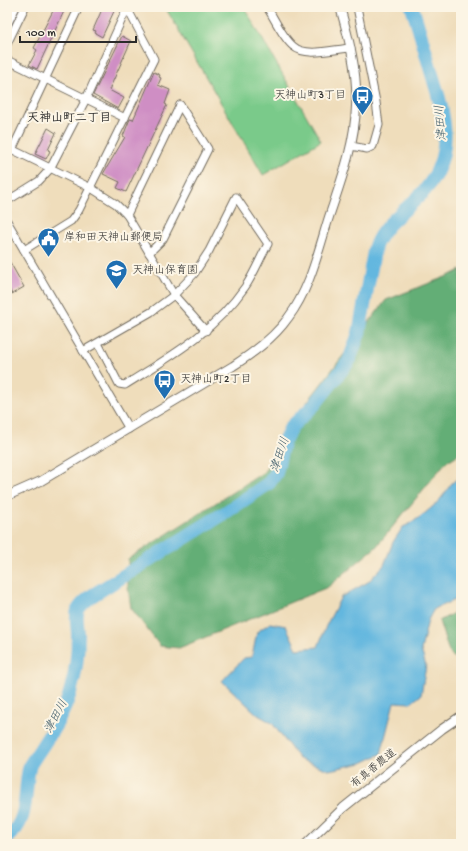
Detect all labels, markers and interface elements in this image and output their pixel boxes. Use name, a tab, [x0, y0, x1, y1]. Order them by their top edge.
scale bar	[20, 18, 136, 44]
text: 100 m	[25, 27, 56, 41]
bus stop icon: 天神山町3丁目	[349, 83, 375, 116]
place label: 天神山町3丁目	[274, 89, 346, 102]
water label: 津田川	[432, 104, 451, 142]
district label: 天神山町二丁目	[27, 111, 111, 126]
public building icon: 岸和田天神山郵便局	[36, 225, 62, 258]
place label: 岸和田天神山郵便局	[64, 231, 163, 244]
school or university icon: 天神山保育園	[104, 258, 130, 291]
place label: 天神山保育園	[132, 264, 198, 277]
bus stop icon: 天神山町2丁目	[152, 367, 178, 400]
place label: 天神山町2丁目	[180, 373, 251, 386]
water label: 津田川	[268, 435, 293, 474]
water label: 津田川	[41, 697, 72, 736]
street label: 有真香農道	[348, 746, 399, 791]

